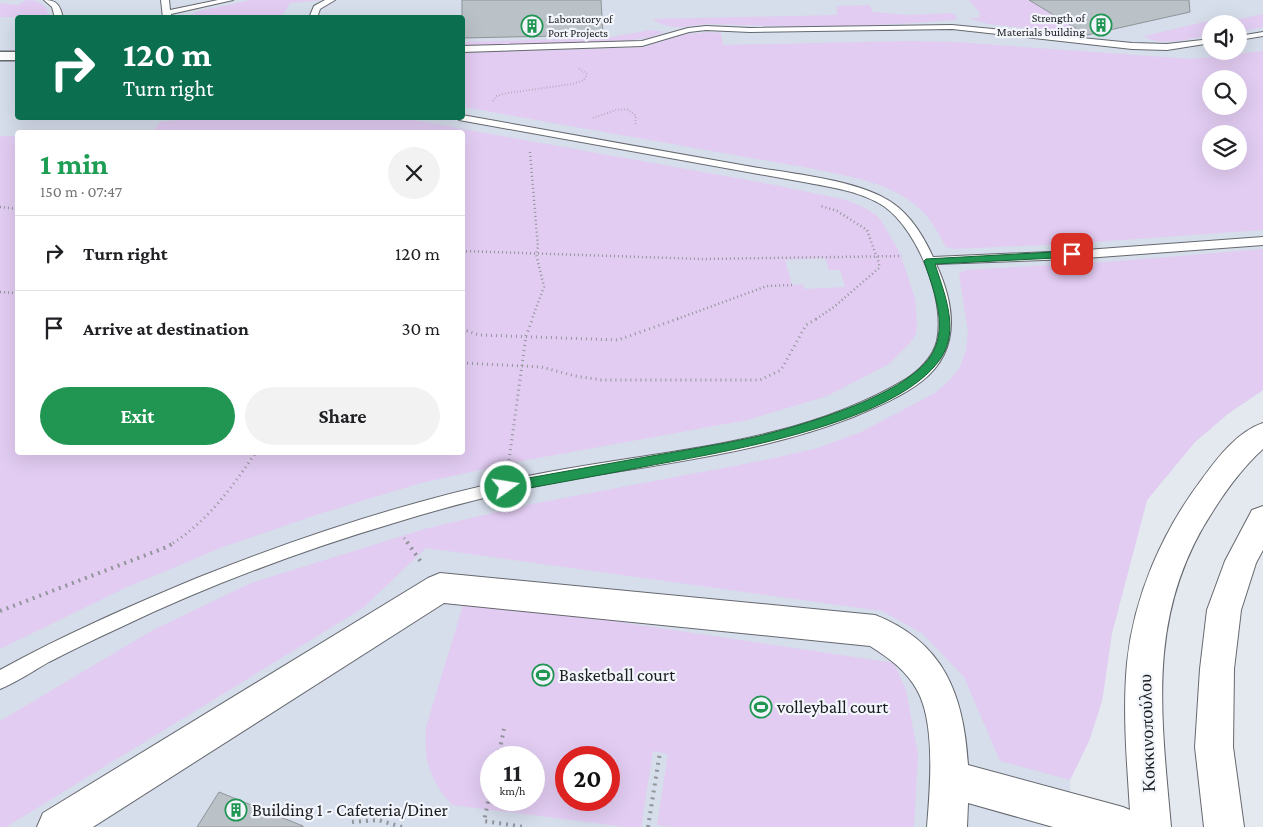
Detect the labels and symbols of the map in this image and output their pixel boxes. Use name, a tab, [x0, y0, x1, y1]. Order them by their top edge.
place label: Strength of Materials building	[997, 11, 1086, 39]
place label: Laboratory of Port Projects	[548, 12, 614, 40]
building icon: Strength of Materials building	[1089, 13, 1113, 37]
building icon: Laboratory of Port Projects	[520, 14, 544, 38]
pin	[1051, 233, 1093, 275]
position arrow	[479, 460, 531, 512]
sports icon: Basketball court	[531, 663, 555, 687]
place label: Basketball court	[559, 665, 676, 685]
street label: Κοκκινοπούλου	[1135, 674, 1159, 792]
sports icon: volleyball court	[749, 695, 773, 719]
place label: volleyball court	[776, 697, 889, 717]
speed limit sign: 20	[555, 746, 620, 811]
building icon: Building 1 - Cafeteria/Diner	[224, 798, 248, 822]
place label: Building 1 - Cafeteria/Diner	[252, 800, 449, 820]

